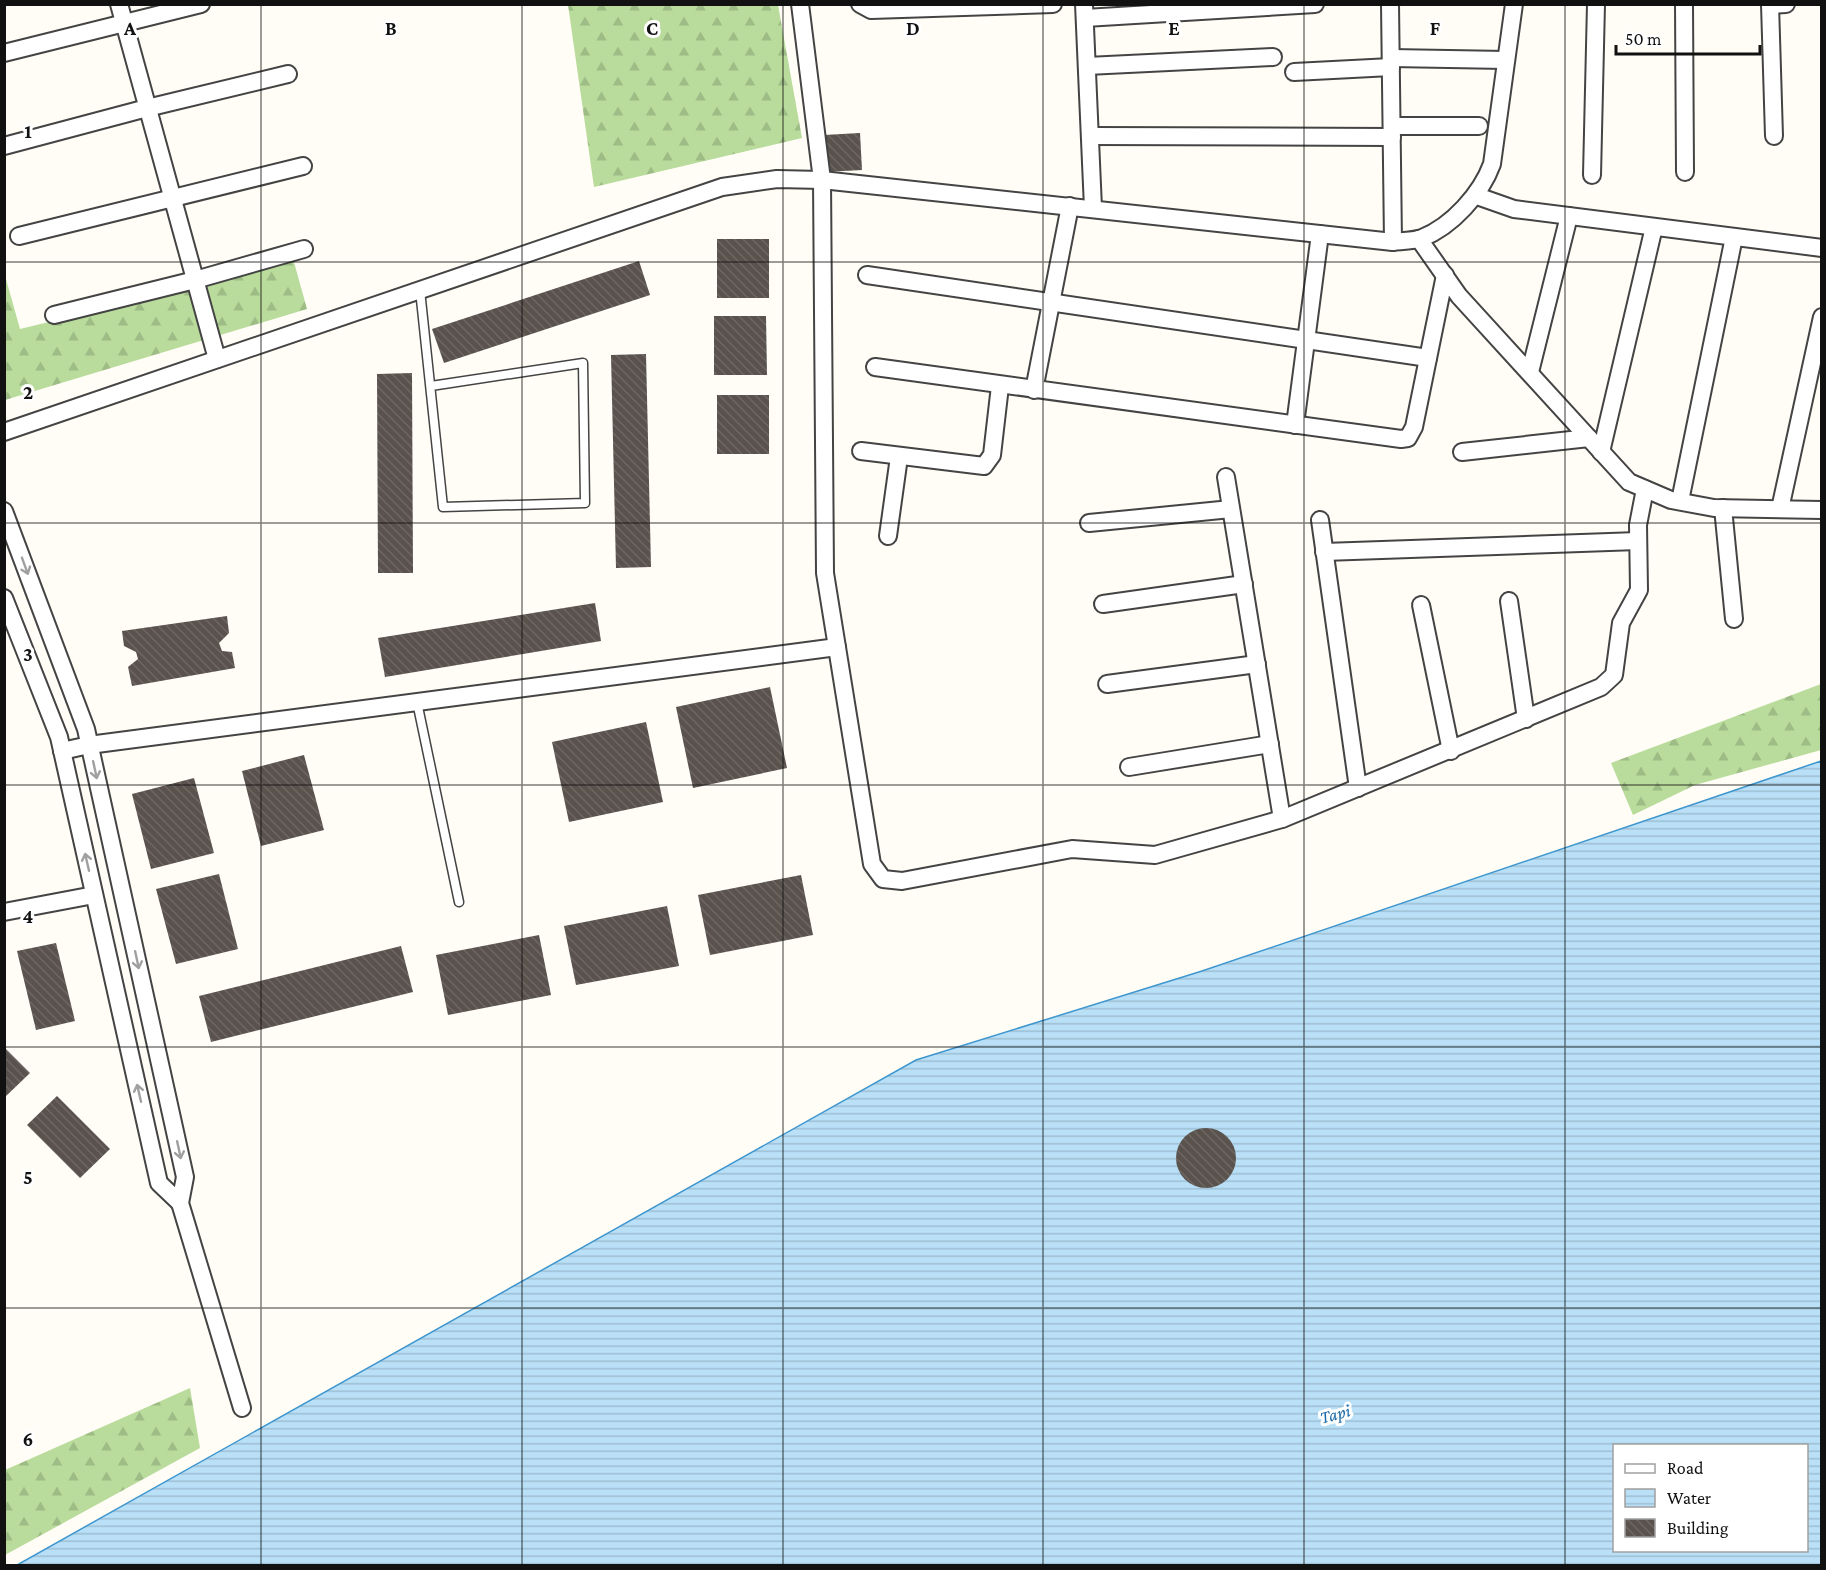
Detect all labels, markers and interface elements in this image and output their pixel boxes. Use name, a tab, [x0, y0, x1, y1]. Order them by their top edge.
text: A	[123, 17, 137, 39]
text: B	[385, 17, 397, 39]
text: C	[646, 17, 658, 39]
text: D	[906, 17, 920, 39]
text: E	[1168, 17, 1180, 39]
text: F	[1430, 17, 1441, 39]
scale bar	[1616, 18, 1760, 56]
text: 50 m	[1625, 29, 1662, 49]
text: 1	[24, 120, 32, 142]
text: 2	[23, 381, 33, 403]
one-way arrow	[20, 556, 31, 574]
text: 3	[23, 643, 33, 665]
one-way arrow	[89, 760, 101, 779]
one-way arrow	[80, 852, 92, 871]
text: 4	[23, 905, 34, 927]
one-way arrow	[132, 950, 143, 969]
one-way arrow	[132, 1084, 144, 1103]
one-way arrow	[174, 1140, 185, 1160]
text: 5	[23, 1166, 33, 1188]
water label: Tapi	[1317, 1400, 1353, 1428]
text: 6	[23, 1428, 33, 1450]
legend	[1613, 1444, 1808, 1552]
text: Road	[1667, 1458, 1704, 1478]
text: Water	[1667, 1488, 1712, 1508]
text: Building	[1667, 1518, 1729, 1538]

